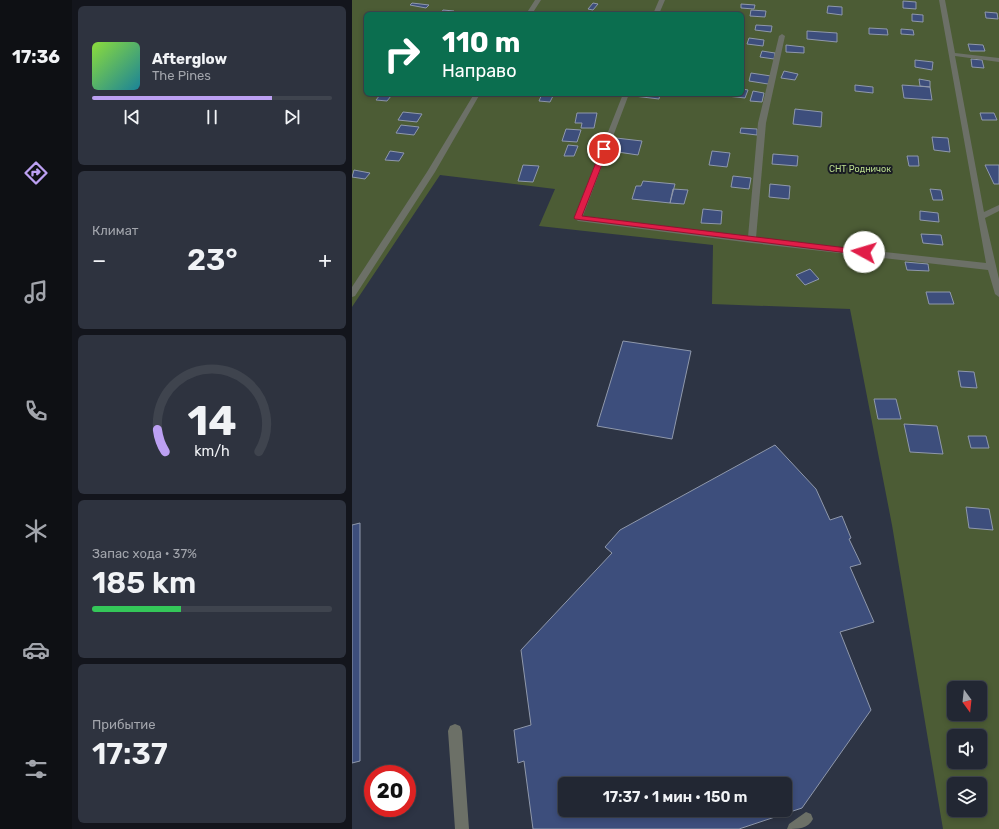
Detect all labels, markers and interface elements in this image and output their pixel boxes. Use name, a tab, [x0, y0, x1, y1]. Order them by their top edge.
text: 110 m	[442, 26, 520, 59]
icon: right	[376, 28, 428, 80]
text: 17:36	[12, 46, 60, 68]
text: Afterglow	[152, 50, 227, 68]
text: Направо	[442, 60, 517, 82]
text: The Pines	[152, 68, 211, 83]
icon: previous	[121, 106, 143, 128]
icon: pause	[201, 106, 223, 128]
icon: next	[281, 106, 303, 128]
pin	[587, 132, 621, 166]
icon: arrive	[593, 138, 615, 160]
icon: directions	[22, 159, 50, 187]
park label: СНТ Родничок	[829, 164, 891, 174]
text: Климат	[92, 223, 138, 238]
position arrow	[843, 231, 885, 273]
text: 23°	[187, 242, 238, 278]
text: −	[92, 247, 106, 274]
text: +	[318, 247, 332, 274]
icon: music	[22, 278, 50, 306]
text: 14	[187, 396, 237, 445]
icon: phone	[22, 397, 50, 425]
text: km/h	[194, 443, 230, 460]
icon: climate	[22, 517, 50, 545]
text: Запас хода · 37%	[92, 546, 197, 561]
text: 185 km	[92, 565, 196, 601]
icon: car	[22, 636, 50, 664]
north arrow	[947, 681, 987, 721]
map controls	[947, 681, 987, 817]
text: Прибытие	[92, 717, 156, 732]
button: sound	[947, 729, 987, 769]
text: 17:37	[92, 736, 168, 772]
icon: filters	[22, 755, 50, 783]
speed limit sign: 20	[364, 765, 416, 817]
button: layers	[947, 777, 987, 817]
text: 17:37 · 1 мин · 150 m	[603, 788, 747, 806]

